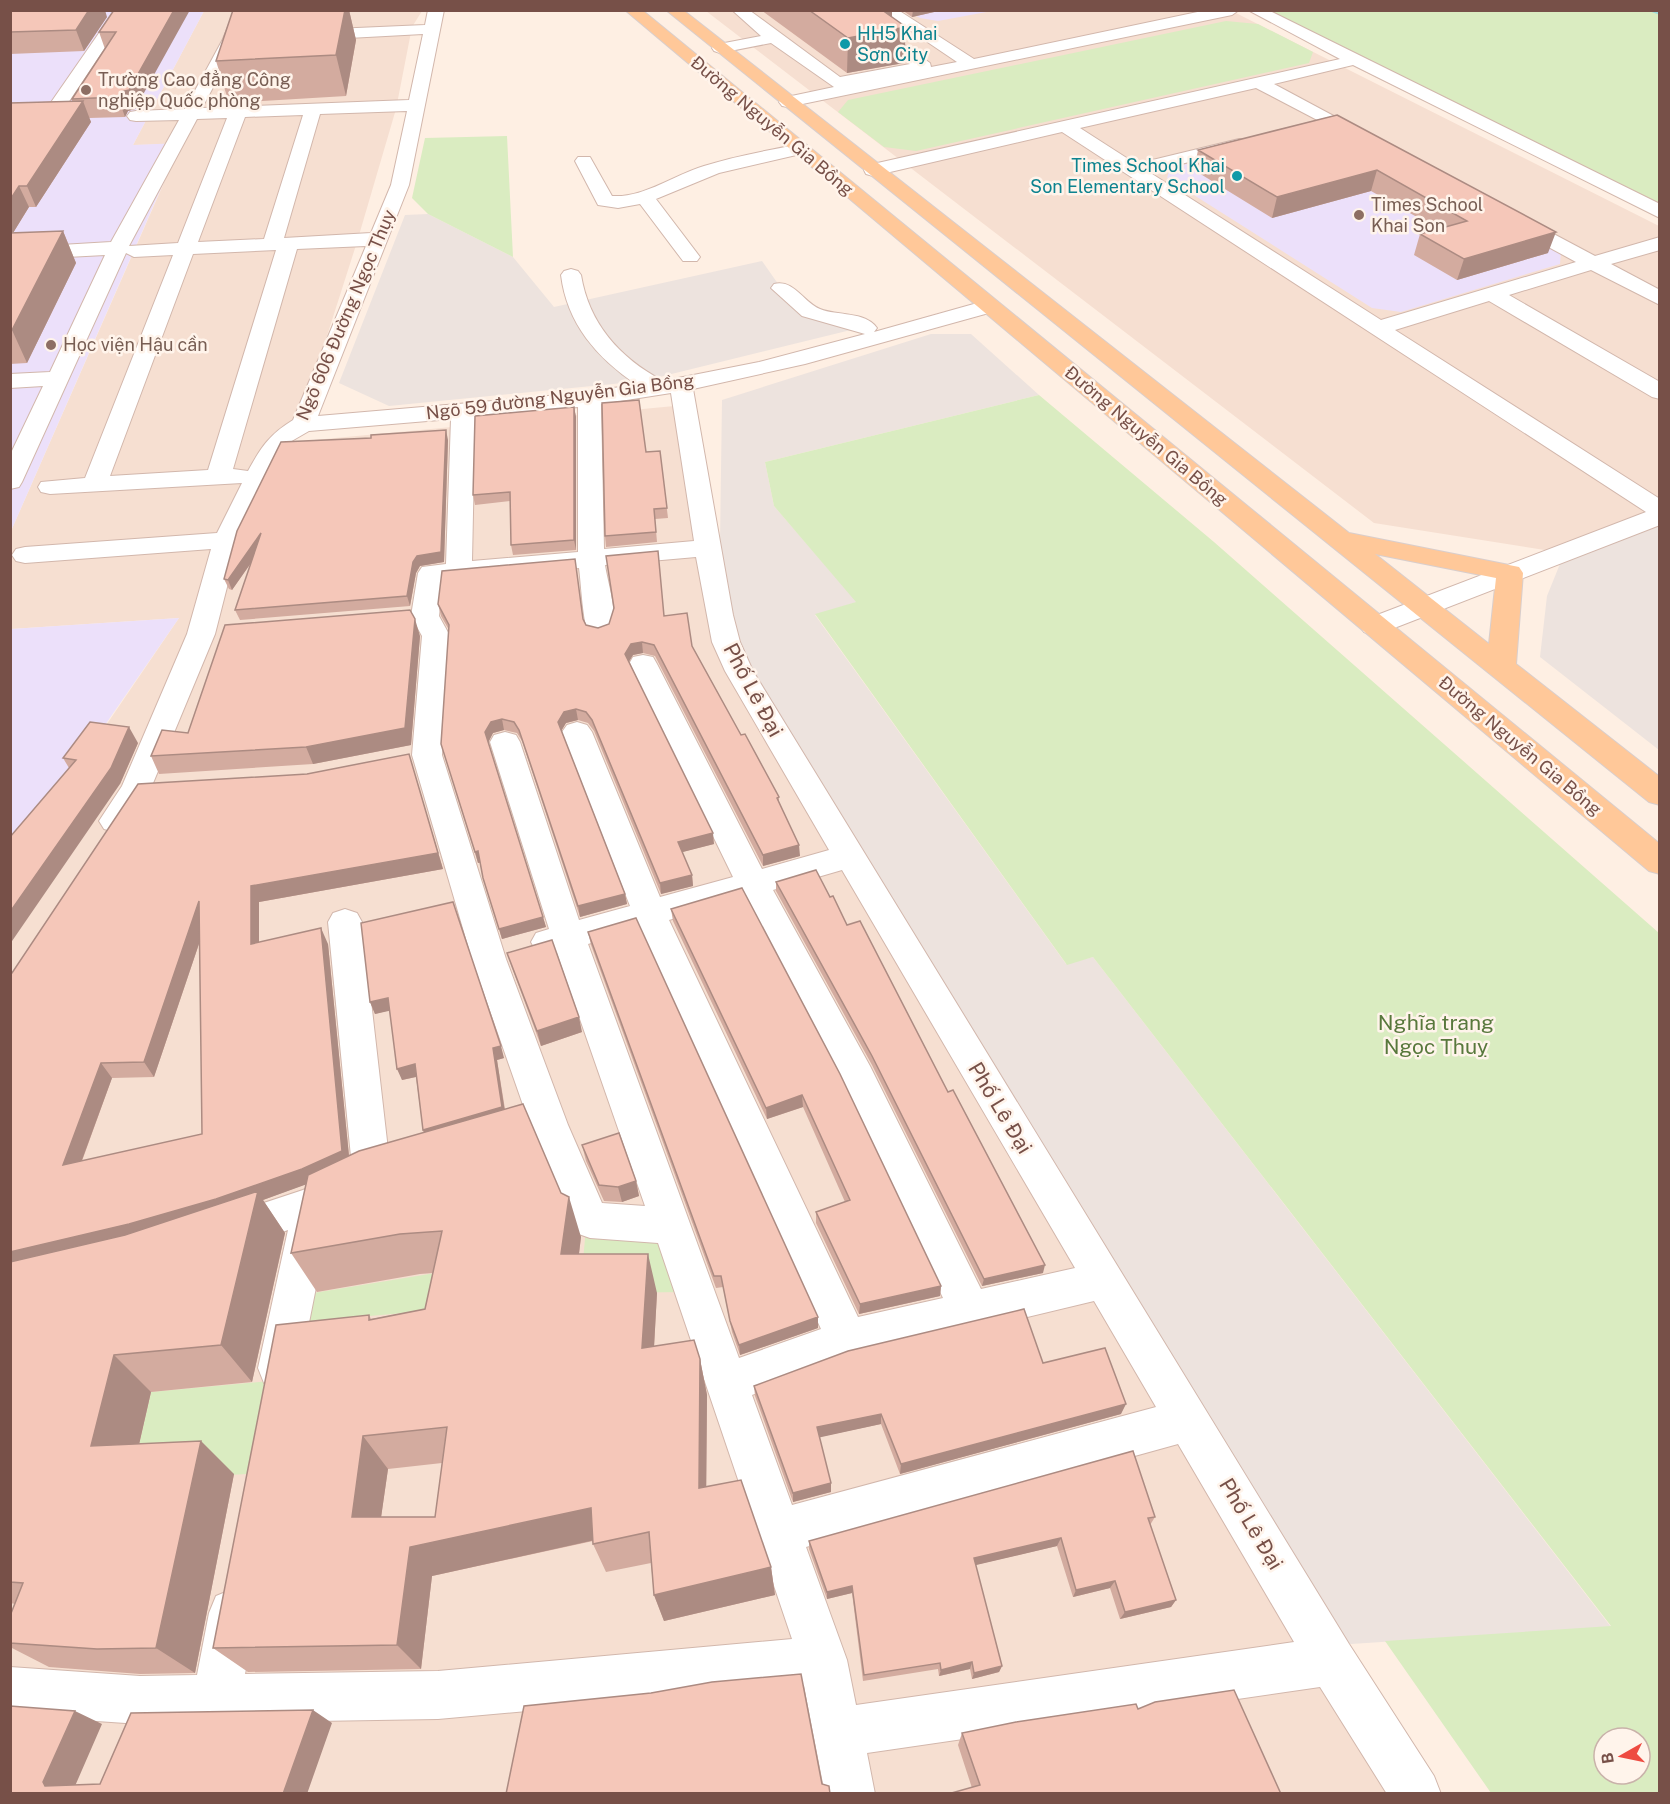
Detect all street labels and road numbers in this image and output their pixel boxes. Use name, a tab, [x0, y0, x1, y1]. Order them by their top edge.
street label: Đường Nguyễn Gia Bồng	[687, 51, 858, 200]
street label: Ngõ 606 Đường Ngọc Thụy	[292, 206, 400, 423]
street label: Đường Nguyễn Gia Bồng	[1061, 361, 1232, 510]
street label: Ngõ 59 đường Nguyễn Gia Bồng	[425, 370, 695, 423]
street label: Phố Lê Đại	[718, 639, 789, 741]
street label: Đường Nguyễn Gia Bồng	[1435, 671, 1606, 820]
street label: Phố Lê Đại	[963, 1057, 1038, 1158]
street label: Phố Lê Đại	[1214, 1473, 1289, 1574]

